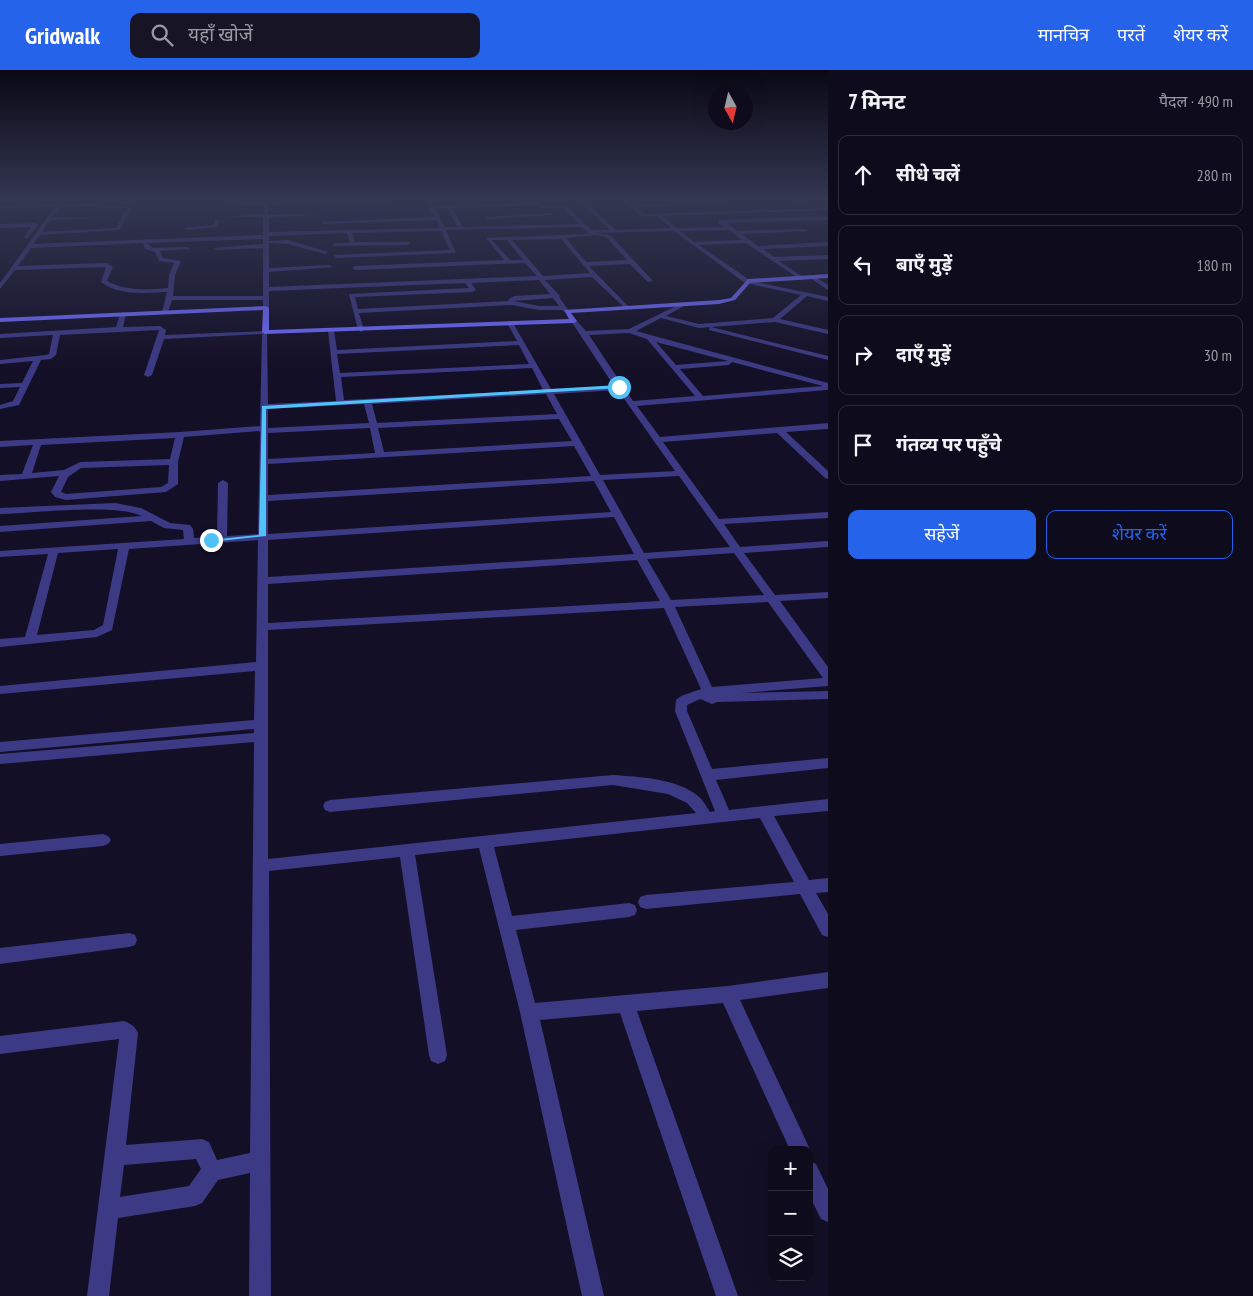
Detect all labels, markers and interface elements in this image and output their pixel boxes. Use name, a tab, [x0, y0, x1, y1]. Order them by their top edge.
search box	[130, 13, 480, 58]
text: Gridwalk	[25, 20, 100, 51]
icon: search	[148, 21, 176, 49]
text: यहाँ खोजें	[188, 22, 253, 46]
text: मानचित्र	[1038, 23, 1089, 46]
text: परतें	[1117, 23, 1145, 46]
text: शेयर करें	[1173, 23, 1228, 46]
north arrow	[708, 85, 753, 130]
text: 7 मिनट	[848, 88, 906, 115]
text: पैदल · 490 m	[1159, 91, 1233, 111]
icon: ahead	[849, 161, 877, 189]
text: सीधे चलें	[896, 162, 960, 186]
text: 280 m	[1197, 165, 1232, 185]
icon: left	[849, 251, 877, 279]
text: बाएँ मुड़ें	[896, 252, 952, 276]
text: 180 m	[1197, 255, 1232, 275]
icon: right	[849, 341, 877, 369]
text: दाएँ मुड़ें	[896, 342, 951, 366]
text: 30 m	[1204, 345, 1232, 365]
route start	[608, 376, 631, 399]
icon: arrive	[849, 431, 877, 459]
text: गंतव्य पर पहुँचे	[896, 432, 1001, 456]
button: सहेजें	[848, 510, 1036, 559]
button: शेयर करें	[1046, 510, 1233, 559]
route end	[200, 529, 223, 552]
map controls	[768, 1146, 813, 1281]
button: +	[768, 1146, 813, 1191]
button: −	[768, 1191, 813, 1236]
button: layers	[768, 1236, 813, 1281]

